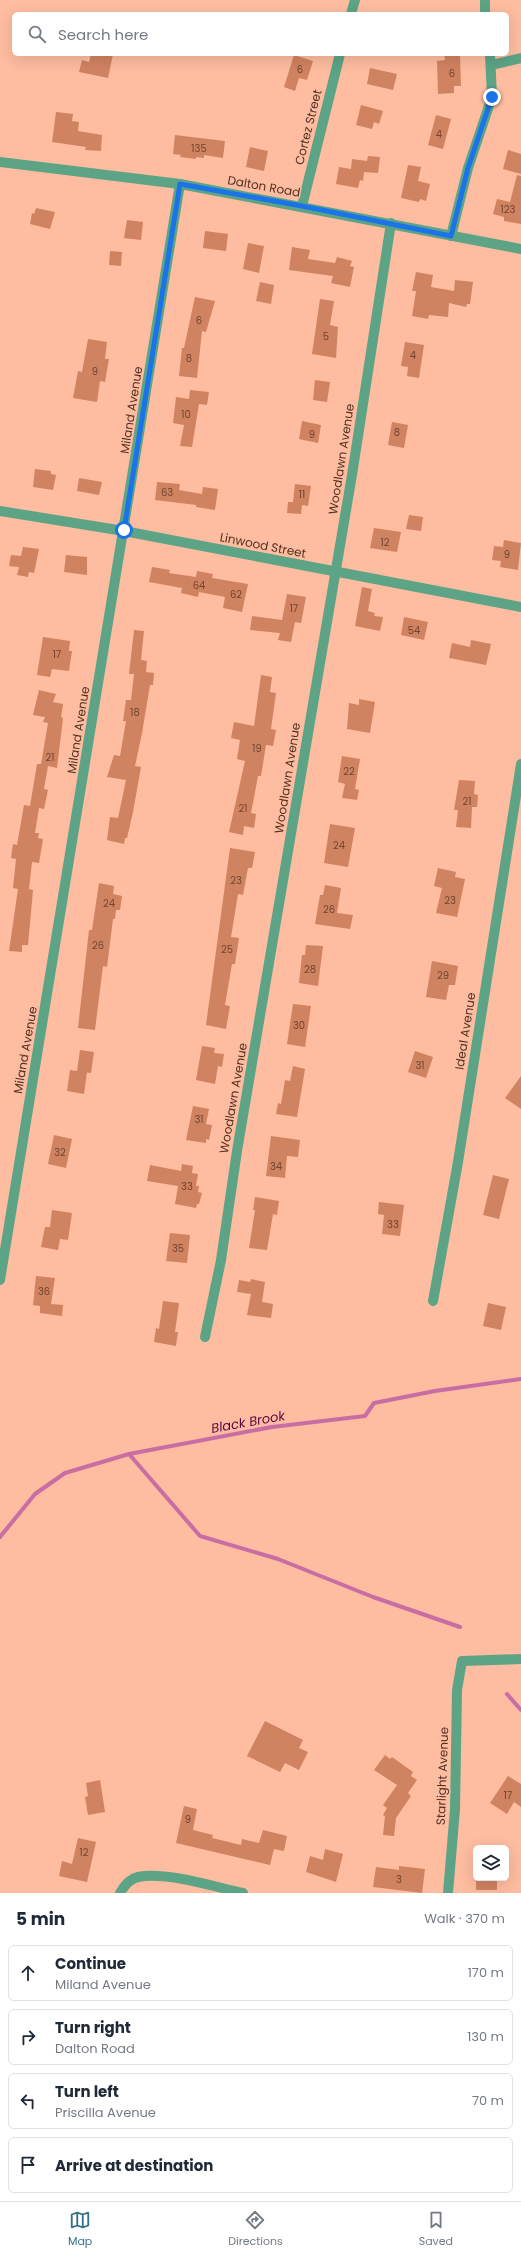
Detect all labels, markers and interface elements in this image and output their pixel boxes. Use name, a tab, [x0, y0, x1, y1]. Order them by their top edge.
search box	[12, 12, 509, 56]
icon: search	[26, 23, 48, 45]
text: Search here	[58, 24, 148, 45]
house number: 6	[297, 62, 303, 77]
house number: 6	[449, 66, 455, 81]
street label: Cortez Street	[290, 88, 326, 166]
route end	[483, 88, 501, 106]
house number: 4	[436, 127, 442, 142]
house number: 135	[191, 141, 207, 156]
street label: Dalton Road	[226, 171, 302, 201]
house number: 123	[501, 202, 516, 217]
house number: 6	[196, 313, 202, 328]
house number: 5	[323, 329, 329, 344]
house number: 4	[410, 348, 416, 363]
house number: 8	[186, 351, 192, 366]
house number: 9	[92, 364, 98, 379]
street label: Miland Avenue	[116, 365, 146, 455]
street label: Woodlawn Avenue	[324, 402, 358, 516]
house number: 10	[181, 407, 191, 422]
house number: 8	[394, 425, 400, 440]
house number: 9	[309, 427, 315, 442]
house number: 63	[161, 485, 173, 500]
house number: 11	[299, 487, 305, 502]
route start	[115, 521, 133, 539]
street label: Linwood Street	[218, 528, 308, 562]
house number: 12	[381, 535, 390, 550]
house number: 9	[504, 547, 510, 562]
house number: 64	[193, 578, 205, 593]
house number: 62	[230, 587, 242, 602]
house number: 17	[290, 601, 299, 616]
house number: 54	[408, 623, 420, 638]
house number: 17	[53, 647, 62, 662]
street label: Miland Avenue	[63, 685, 93, 775]
house number: 18	[130, 705, 140, 720]
street label: Woodlawn Avenue	[270, 721, 304, 835]
house number: 19	[252, 741, 262, 756]
house number: 21	[46, 750, 54, 765]
house number: 22	[343, 764, 355, 779]
house number: 21	[463, 794, 471, 809]
house number: 21	[239, 801, 247, 816]
house number: 24	[333, 838, 345, 853]
house number: 23	[230, 873, 242, 888]
house number: 23	[444, 893, 456, 908]
house number: 24	[103, 896, 115, 911]
house number: 26	[323, 902, 335, 917]
house number: 26	[92, 938, 104, 953]
house number: 25	[221, 942, 233, 957]
house number: 28	[304, 962, 316, 977]
house number: 29	[437, 968, 449, 983]
street label: Ideal Avenue	[451, 991, 479, 1071]
street label: Miland Avenue	[9, 1005, 41, 1095]
house number: 30	[293, 1018, 305, 1033]
street label: Woodlawn Avenue	[215, 1041, 251, 1155]
house number: 31	[415, 1058, 425, 1073]
house number: 31	[194, 1112, 204, 1127]
house number: 32	[54, 1145, 66, 1160]
house number: 34	[270, 1159, 282, 1174]
house number: 33	[181, 1179, 193, 1194]
house number: 33	[387, 1217, 399, 1232]
house number: 35	[172, 1241, 184, 1256]
house number: 36	[38, 1284, 50, 1299]
water label: Black Brook	[210, 1406, 288, 1438]
street label: Starlight Avenue	[432, 1727, 452, 1825]
house number: 17	[504, 1788, 513, 1803]
house number: 9	[185, 1812, 191, 1827]
house number: 12	[80, 1845, 89, 1860]
map controls	[473, 1845, 509, 1881]
button: layers	[473, 1845, 509, 1881]
house number: 3	[396, 1872, 402, 1887]
text: 5 min	[16, 1907, 65, 1931]
text: Walk · 370 m	[424, 1909, 505, 1928]
text: Continue	[55, 1953, 126, 1974]
icon: ahead	[17, 1962, 39, 1984]
text: 170 m	[468, 1963, 504, 1982]
text: Miland Avenue	[55, 1975, 151, 1994]
text: Turn right	[55, 2017, 131, 2038]
icon: right	[17, 2026, 39, 2048]
text: 130 m	[467, 2027, 504, 2046]
text: Dalton Road	[55, 2039, 135, 2058]
text: Turn left	[55, 2081, 119, 2102]
icon: left	[17, 2090, 39, 2112]
text: 70 m	[472, 2091, 504, 2110]
text: Priscilla Avenue	[55, 2103, 156, 2122]
icon: arrive	[17, 2154, 39, 2176]
text: Arrive at destination	[55, 2155, 213, 2176]
tab: Map	[68, 2209, 92, 2250]
tab: Directions	[228, 2209, 283, 2250]
tab: Saved	[419, 2209, 453, 2250]

